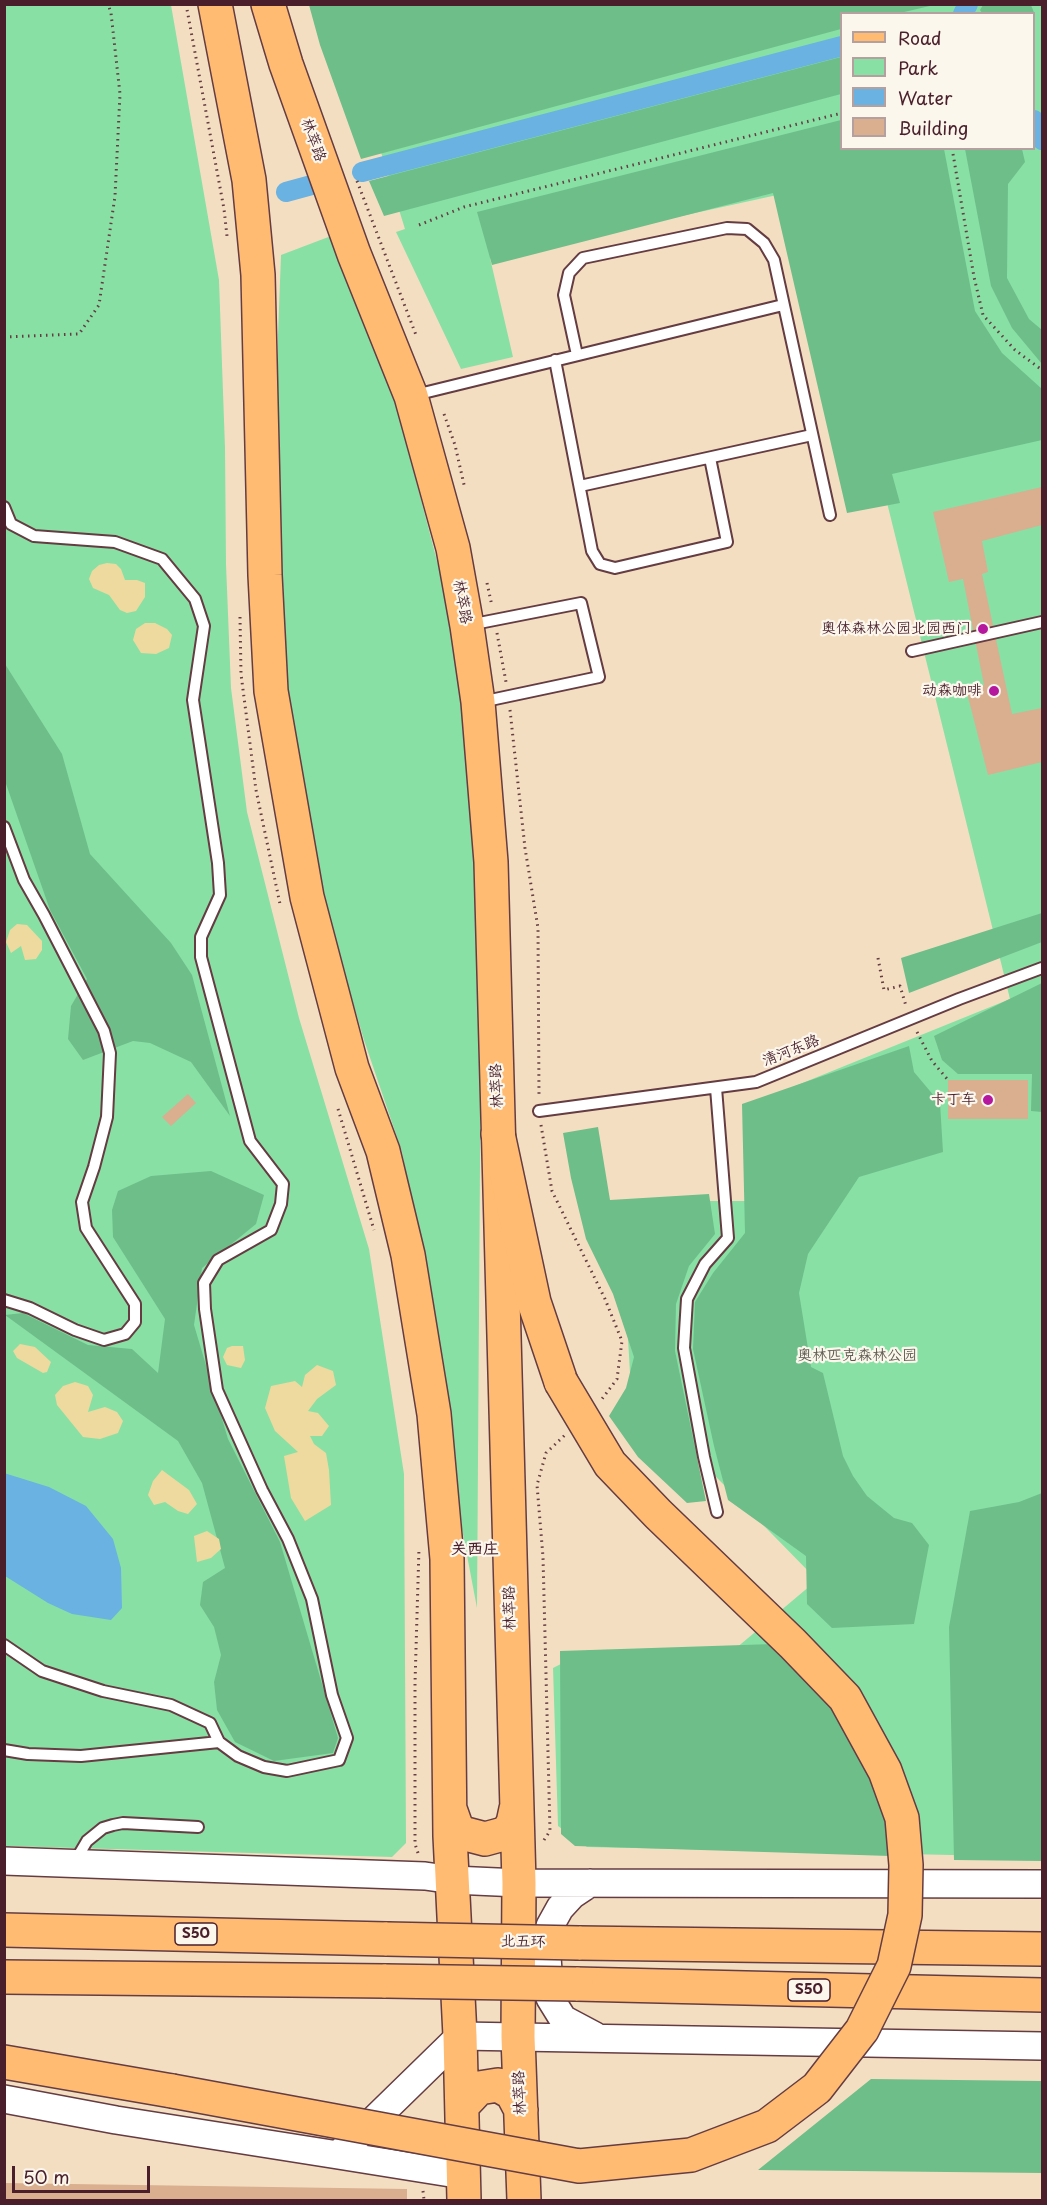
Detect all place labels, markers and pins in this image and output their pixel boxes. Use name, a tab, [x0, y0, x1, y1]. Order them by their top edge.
place label: 奥体森林公园北园西门	[821, 620, 971, 638]
marker: 奥体森林公园北园西门	[976, 622, 990, 636]
place label: 动森咖啡	[922, 682, 982, 700]
marker: 动森咖啡	[987, 684, 1001, 698]
place label: 卡丁车	[931, 1091, 976, 1109]
marker: 卡丁车	[981, 1093, 995, 1107]

